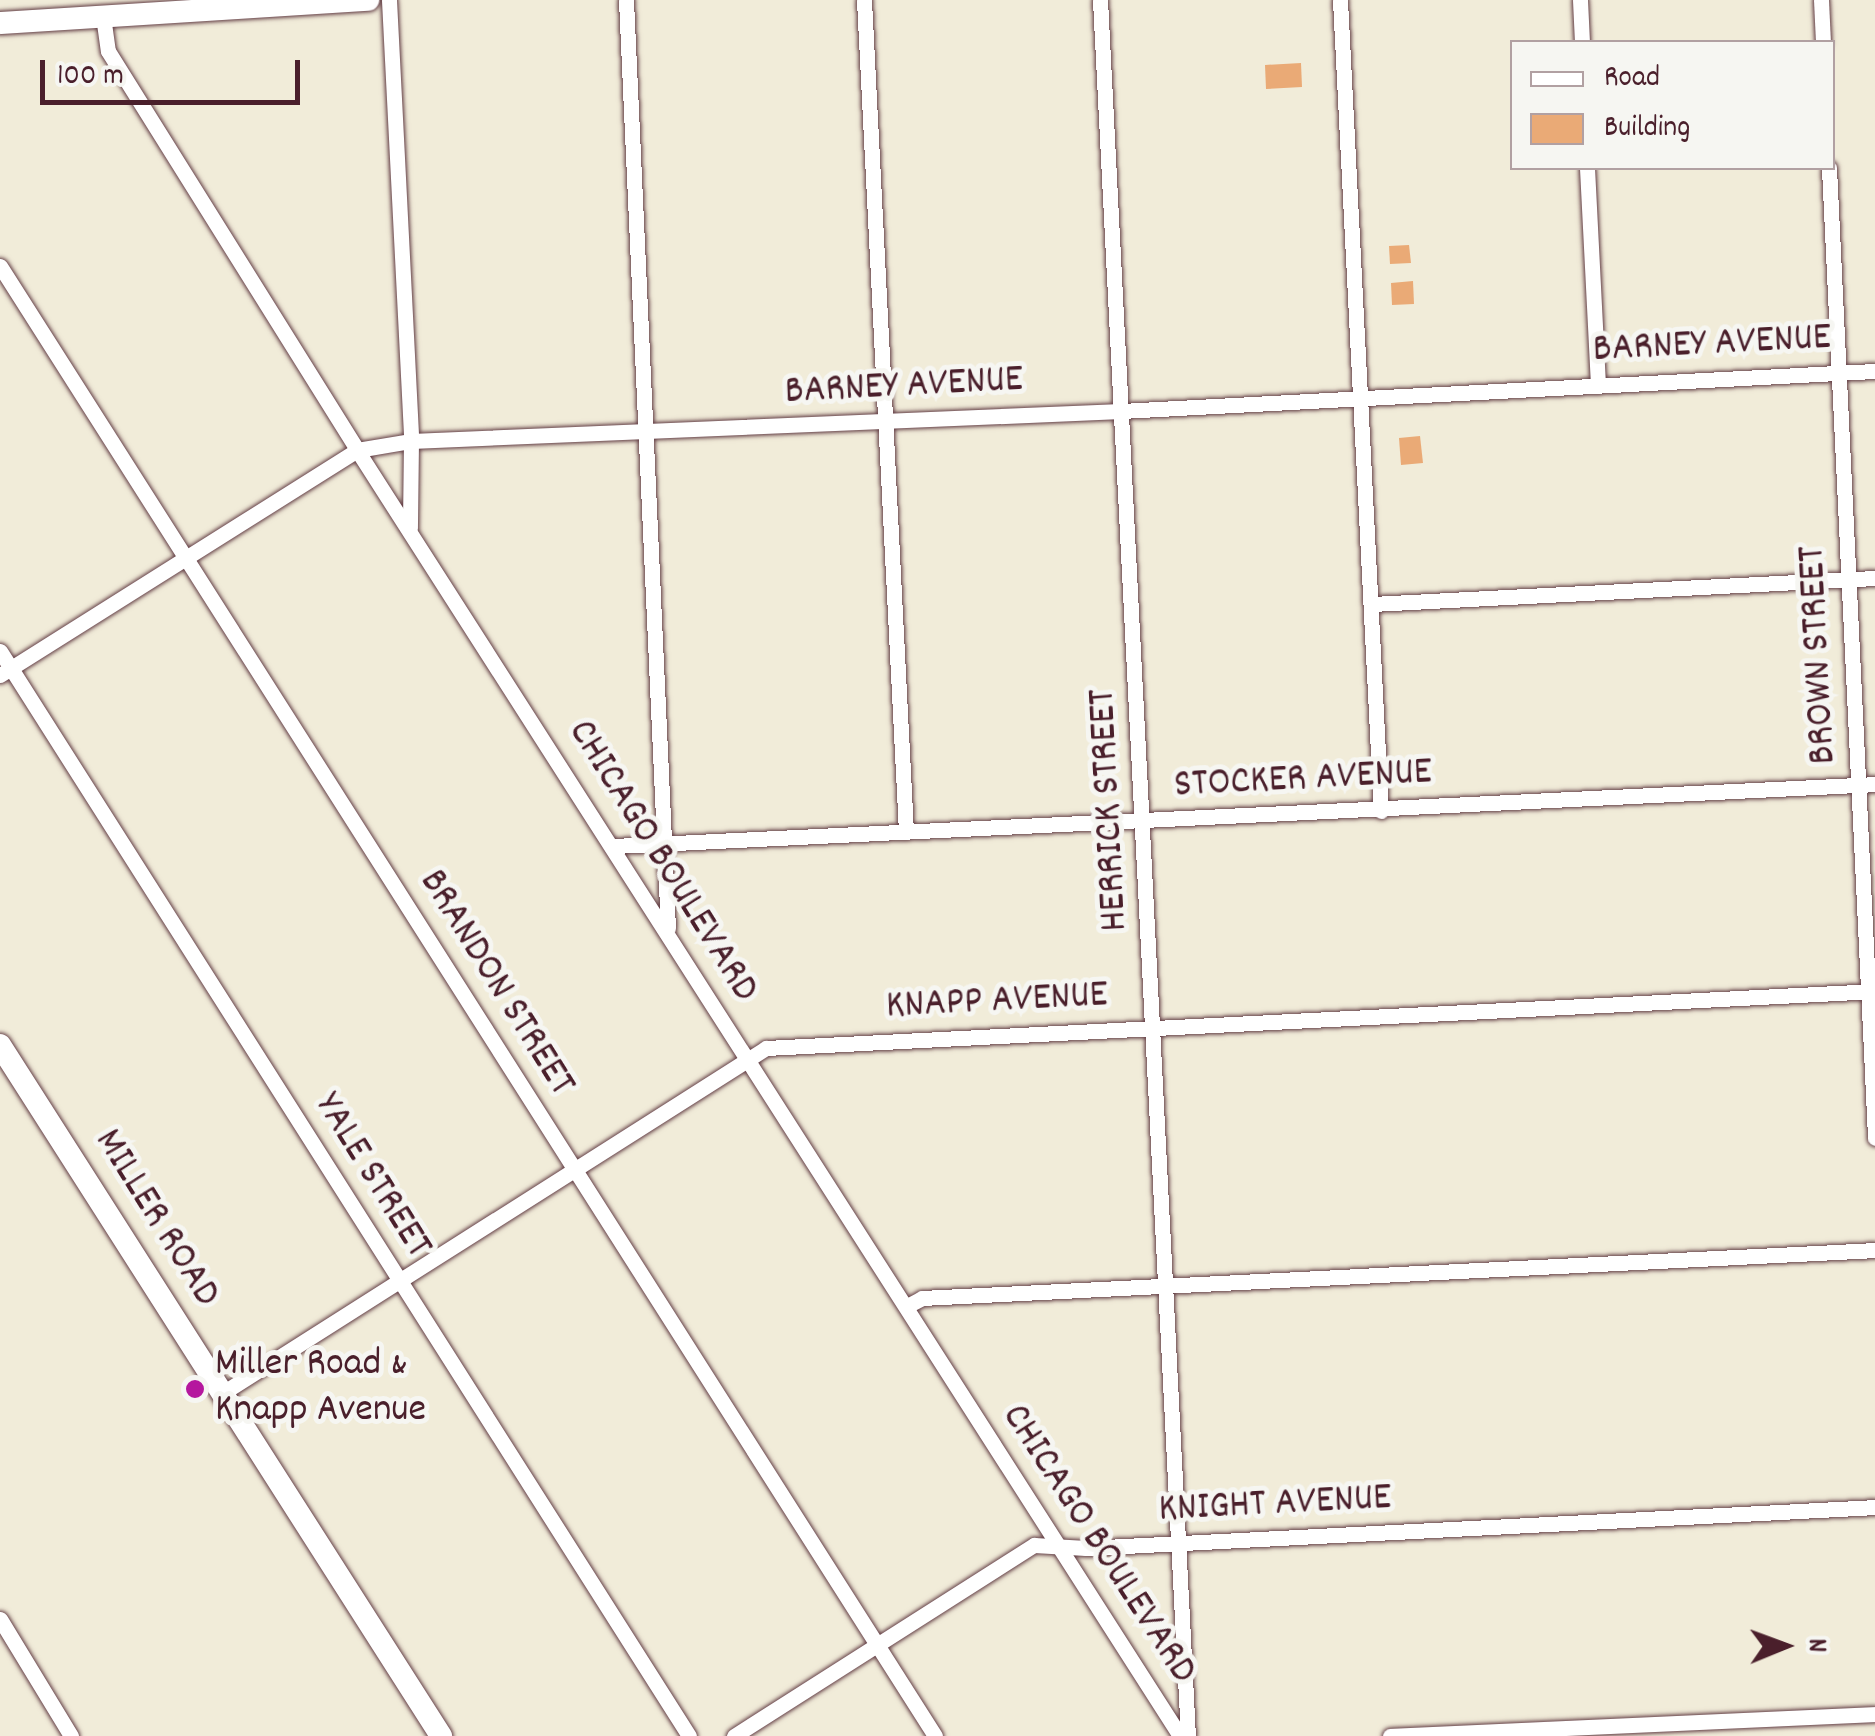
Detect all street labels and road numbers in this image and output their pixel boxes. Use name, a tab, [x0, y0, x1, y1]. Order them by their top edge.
street label: BARNEY AVENUE	[1592, 316, 1832, 376]
street label: BARNEY AVENUE	[784, 358, 1024, 418]
street label: BROWN STREET	[1790, 545, 1850, 765]
street label: HERRICK STREET	[1081, 687, 1141, 933]
street label: CHICAGO BOULEVARD	[555, 712, 767, 1012]
street label: STOCKER AVENUE	[1173, 750, 1433, 812]
street label: BRANDON STREET	[406, 862, 584, 1106]
street label: KNAPP AVENUE	[885, 973, 1109, 1033]
street label: YALE STREET	[301, 1086, 441, 1268]
street label: MILLER ROAD	[82, 1121, 228, 1317]
street label: CHICAGO BOULEVARD	[989, 1396, 1205, 1694]
street label: KNIGHT AVENUE	[1157, 1476, 1393, 1536]

